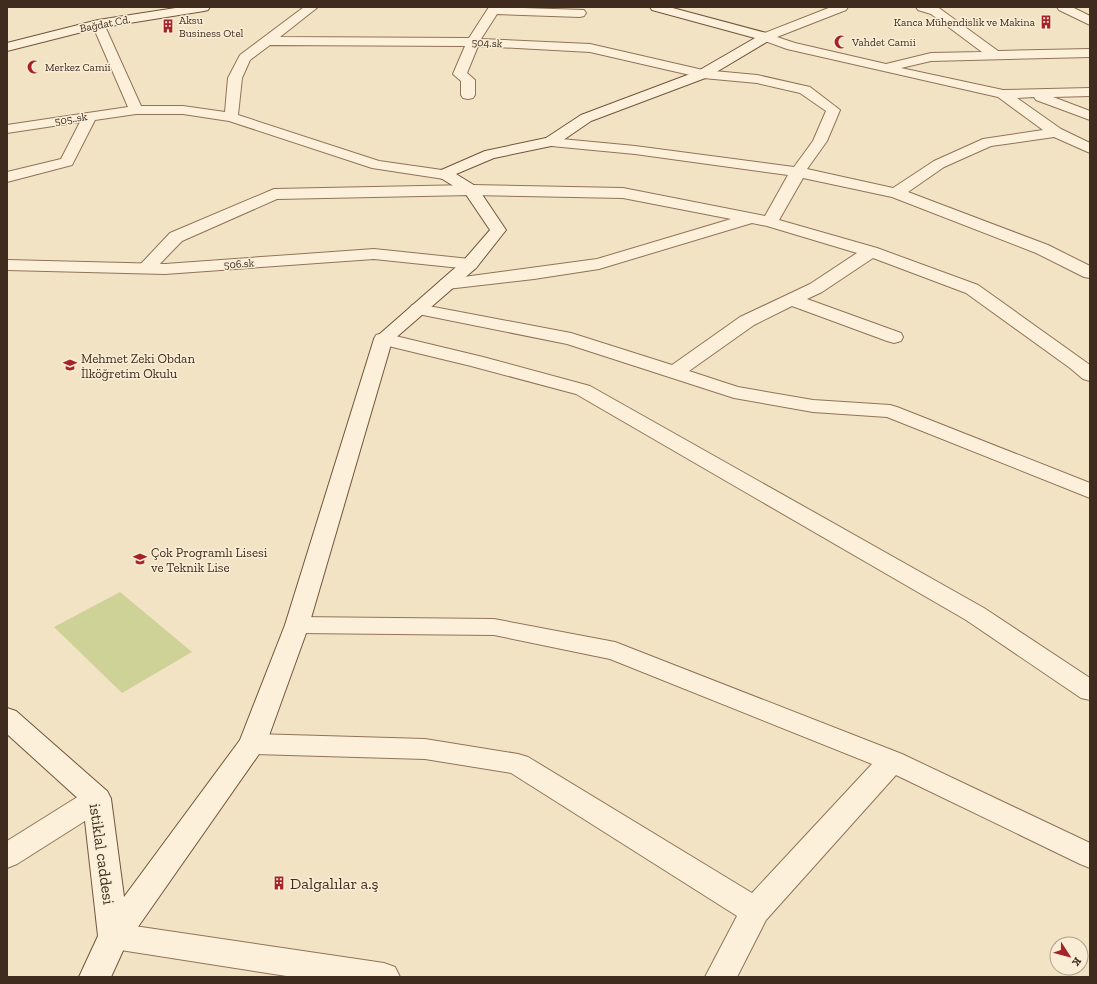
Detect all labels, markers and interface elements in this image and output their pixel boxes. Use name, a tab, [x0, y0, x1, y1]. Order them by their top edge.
street label: Bağdat Cd.	[79, 13, 131, 35]
place label: Aksu Business Otel	[179, 14, 244, 40]
building icon: Kanca Mühendislik ve Makina	[1038, 14, 1054, 30]
place label: Kanca Mühendislik ve Makina	[894, 16, 1036, 29]
building icon: Aksu Business Otel	[160, 18, 176, 34]
mosque icon: Vahdet Camii	[833, 34, 849, 50]
street label: 504.sk	[471, 36, 503, 50]
place label: Vahdet Camii	[851, 36, 916, 49]
mosque icon: Merkez Camii	[26, 59, 42, 75]
place label: Merkez Camii	[45, 61, 111, 74]
street label: 505..sk	[54, 110, 88, 128]
street label: 506.sk	[223, 256, 255, 272]
place label: Mehmet Zeki Obdan İlköğretim Okulu	[81, 351, 195, 381]
school or university icon: Mehmet Zeki Obdan İlköğretim Okulu	[62, 357, 78, 373]
place label: Çok Programlı Lisesi ve Teknik Lise	[151, 545, 268, 575]
school or university icon: Çok Programlı Lisesi ve Teknik Lise	[132, 551, 148, 567]
street label: istiklal caddesi	[86, 802, 119, 906]
place label: Dalgalılar a.ş	[290, 874, 379, 893]
building icon: Dalgalılar a.ş	[271, 875, 287, 891]
north arrow	[1049, 936, 1089, 976]
text: K	[1069, 955, 1084, 969]

